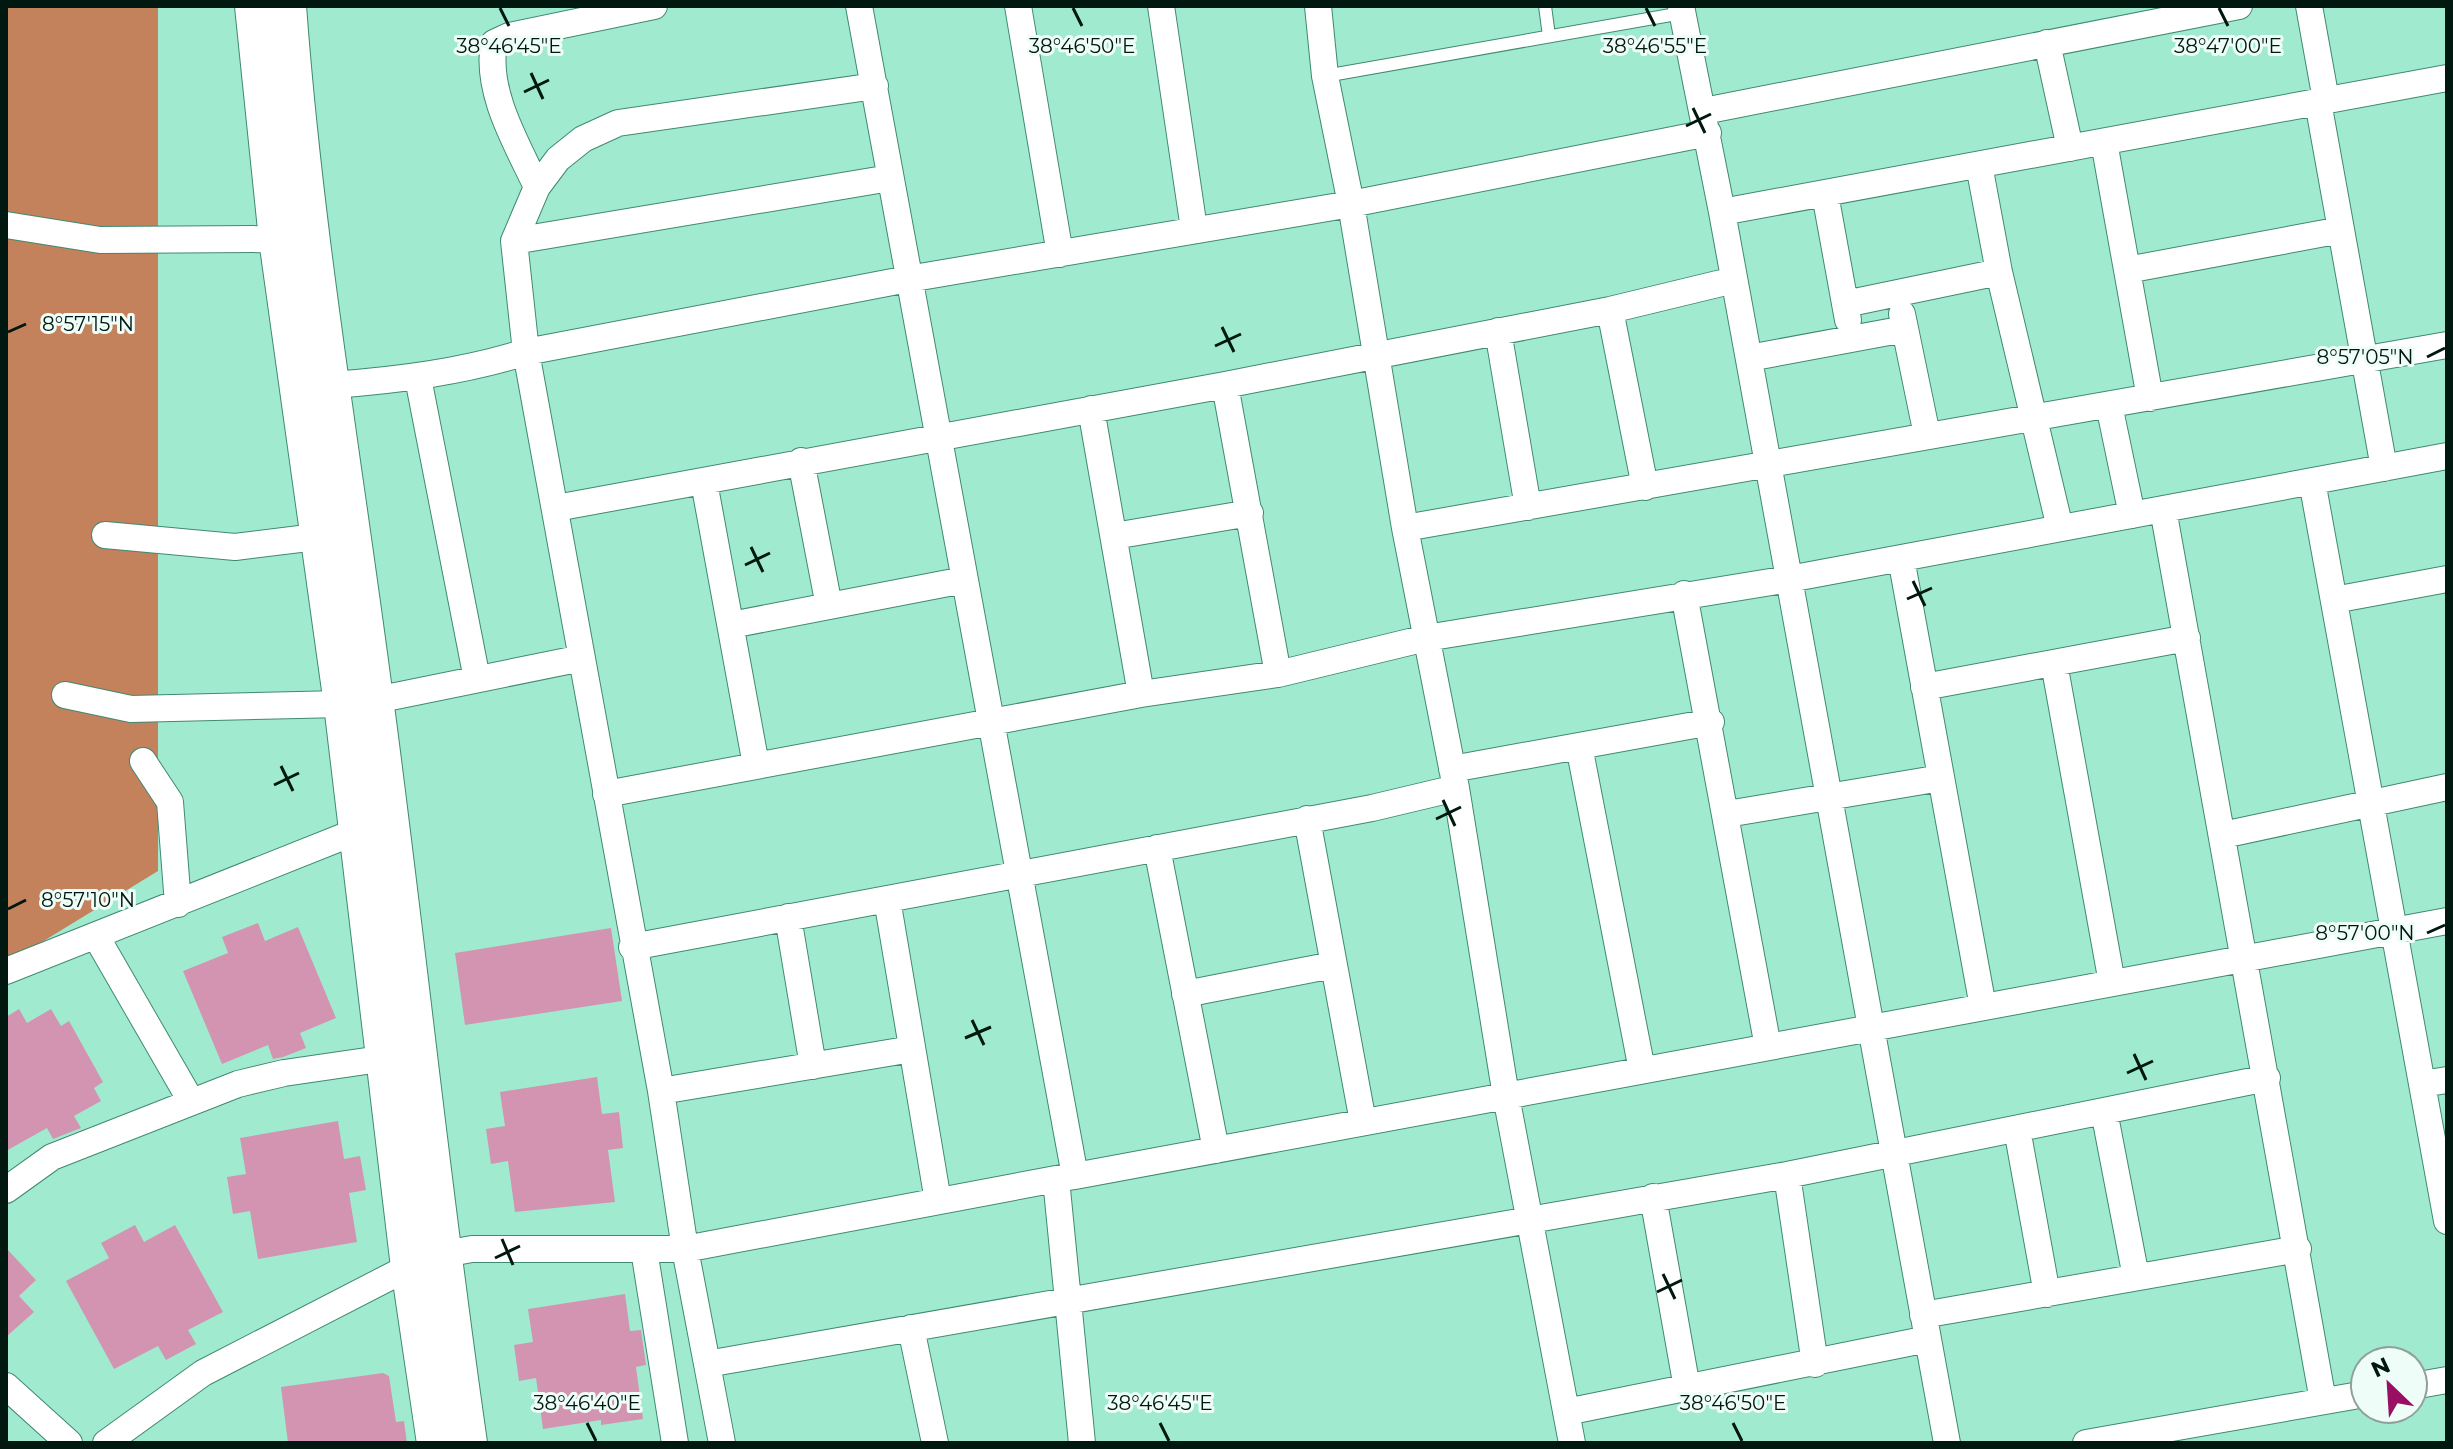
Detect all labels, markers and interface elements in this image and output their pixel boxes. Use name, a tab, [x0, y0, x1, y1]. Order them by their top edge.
text: 38°46'45"E	[456, 34, 562, 58]
text: 38°46'50"E	[1029, 34, 1135, 58]
text: 38°46'55"E	[1603, 34, 1707, 58]
text: 38°47'00"E	[2174, 34, 2282, 58]
text: 8°57'15"N	[42, 312, 134, 336]
text: 8°57'05"N	[2316, 345, 2414, 369]
text: 8°57'10"N	[41, 888, 135, 912]
text: 8°57'00"N	[2315, 921, 2415, 945]
north arrow	[2349, 1345, 2429, 1425]
text: N	[2367, 1351, 2395, 1383]
text: 38°46'40"E	[533, 1391, 641, 1415]
text: 38°46'45"E	[1107, 1391, 1213, 1415]
text: 38°46'50"E	[1680, 1391, 1786, 1415]

